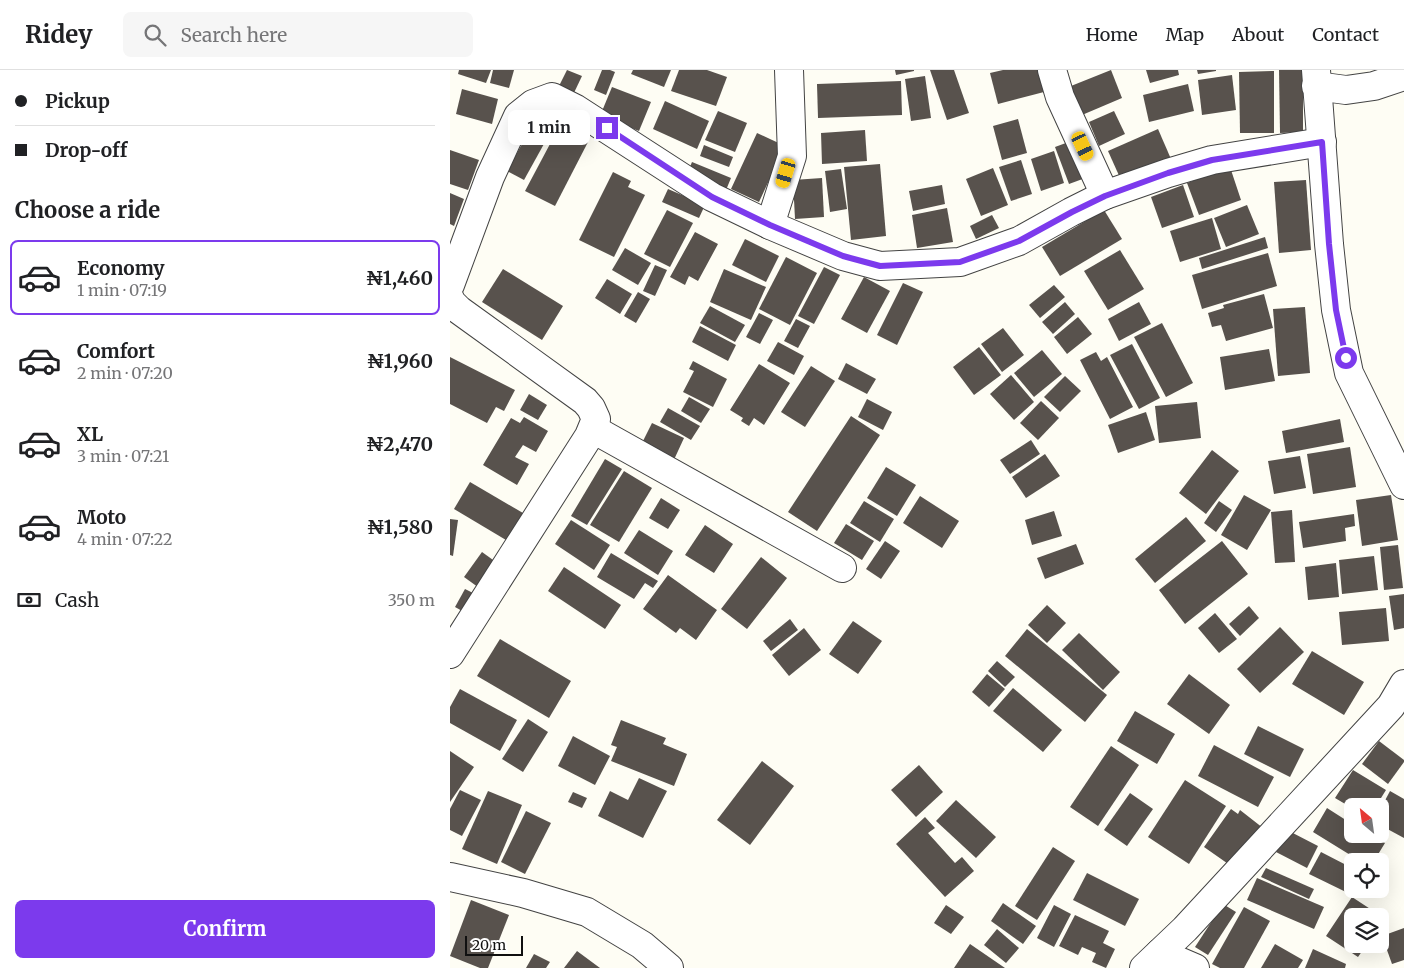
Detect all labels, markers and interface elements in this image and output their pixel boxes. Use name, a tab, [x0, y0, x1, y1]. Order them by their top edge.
search box	[123, 12, 473, 57]
text: Ridey	[25, 19, 93, 50]
icon: search	[141, 21, 169, 49]
text: Search here	[181, 23, 287, 47]
text: Home	[1086, 23, 1138, 46]
text: Map	[1166, 23, 1204, 46]
text: About	[1232, 23, 1284, 46]
text: Contact	[1312, 23, 1379, 46]
text: Pickup	[45, 89, 110, 113]
callout: 1 min	[507, 110, 590, 146]
text: 1 min	[527, 117, 571, 137]
route end	[596, 117, 618, 139]
car	[1069, 129, 1096, 163]
text: Drop-off	[45, 138, 127, 162]
car	[774, 156, 797, 190]
text: Choose a ride	[15, 196, 160, 224]
icon: car	[17, 255, 62, 300]
text: Economy	[77, 256, 165, 280]
text: ₦1,460	[366, 266, 433, 290]
text: 1 min · 07:19	[77, 280, 167, 300]
icon: car	[17, 338, 62, 383]
text: Comfort	[77, 339, 155, 363]
route start	[1335, 347, 1357, 369]
text: ₦1,960	[367, 349, 433, 373]
text: 2 min · 07:20	[77, 363, 173, 383]
icon: car	[17, 421, 62, 466]
text: XL	[77, 422, 103, 446]
text: ₦2,470	[366, 432, 433, 456]
text: 3 min · 07:21	[77, 446, 169, 466]
icon: car	[17, 504, 62, 549]
text: Moto	[77, 505, 126, 529]
text: ₦1,580	[367, 515, 433, 539]
text: 4 min · 07:22	[77, 529, 172, 549]
icon: cash	[15, 586, 43, 614]
text: Cash	[55, 588, 99, 612]
text: 350 m	[388, 590, 435, 610]
north arrow	[1344, 798, 1389, 842]
map controls	[1344, 798, 1389, 953]
button: locate	[1344, 853, 1389, 898]
button: Confirm	[15, 900, 435, 958]
button: layers	[1344, 908, 1389, 953]
scale bar	[465, 933, 522, 956]
text: 20 m	[472, 936, 506, 954]

